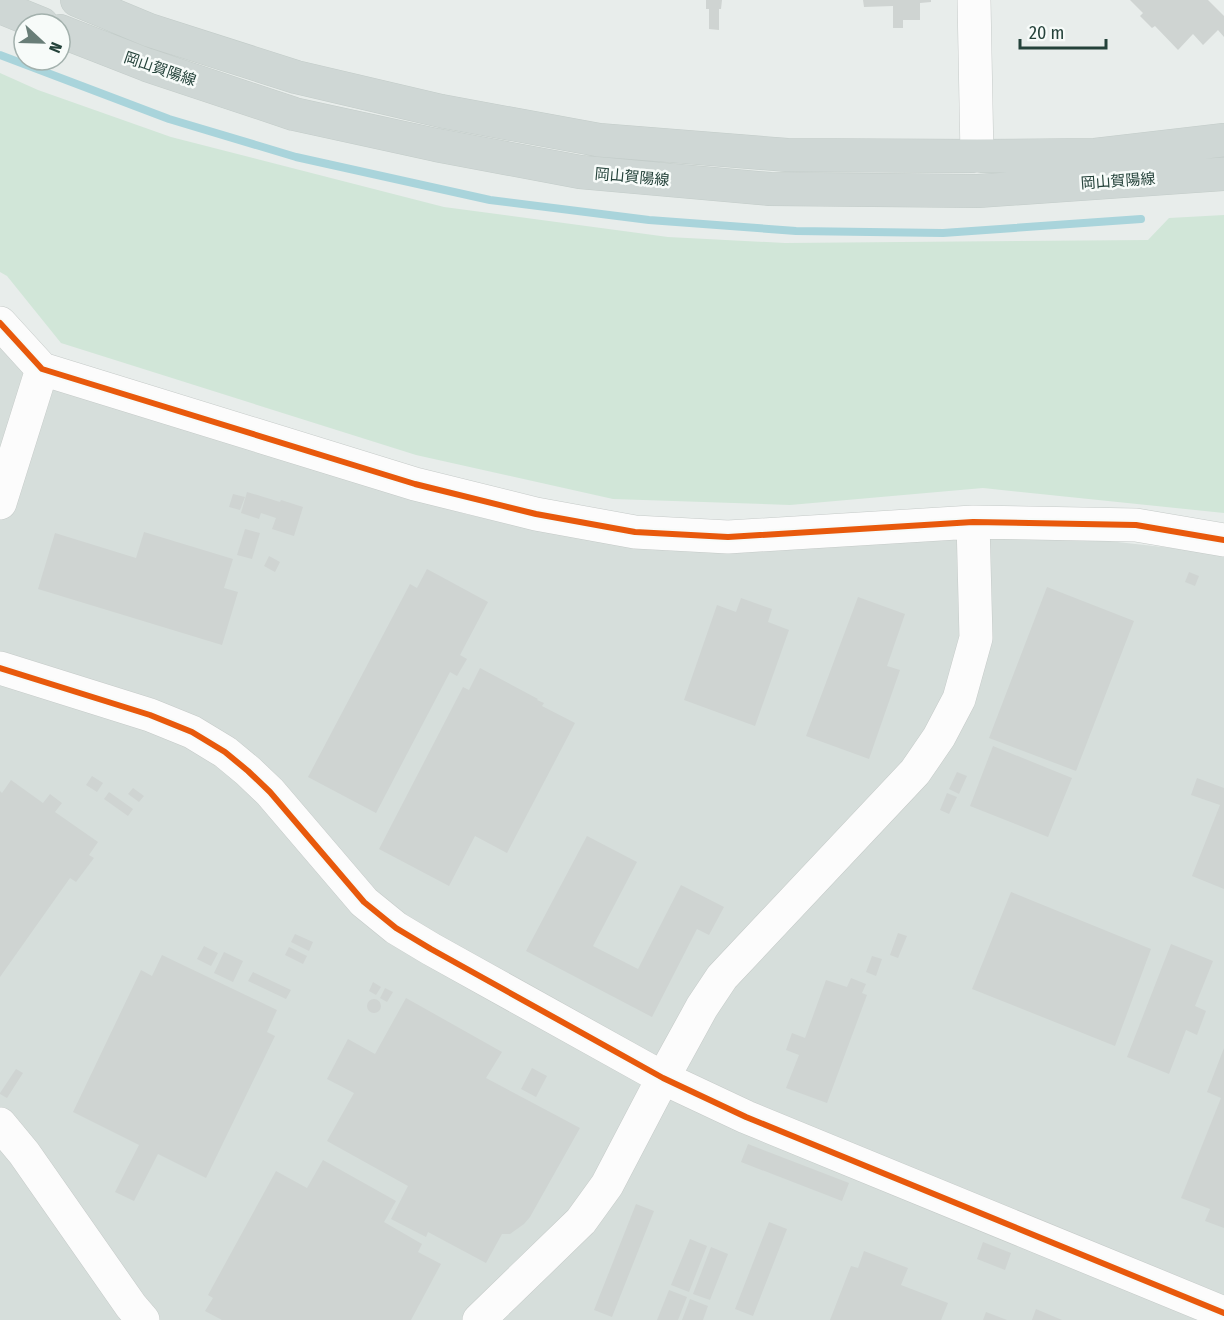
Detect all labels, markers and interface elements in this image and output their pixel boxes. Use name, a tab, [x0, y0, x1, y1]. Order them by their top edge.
north arrow	[12, 12, 72, 72]
scale bar	[1020, 12, 1106, 50]
text: 20 m	[1029, 22, 1064, 44]
text: N	[45, 39, 66, 55]
street label: 岡山賀陽線	[122, 48, 198, 90]
street label: 岡山賀陽線	[594, 165, 670, 189]
street label: 岡山賀陽線	[1080, 169, 1156, 193]

